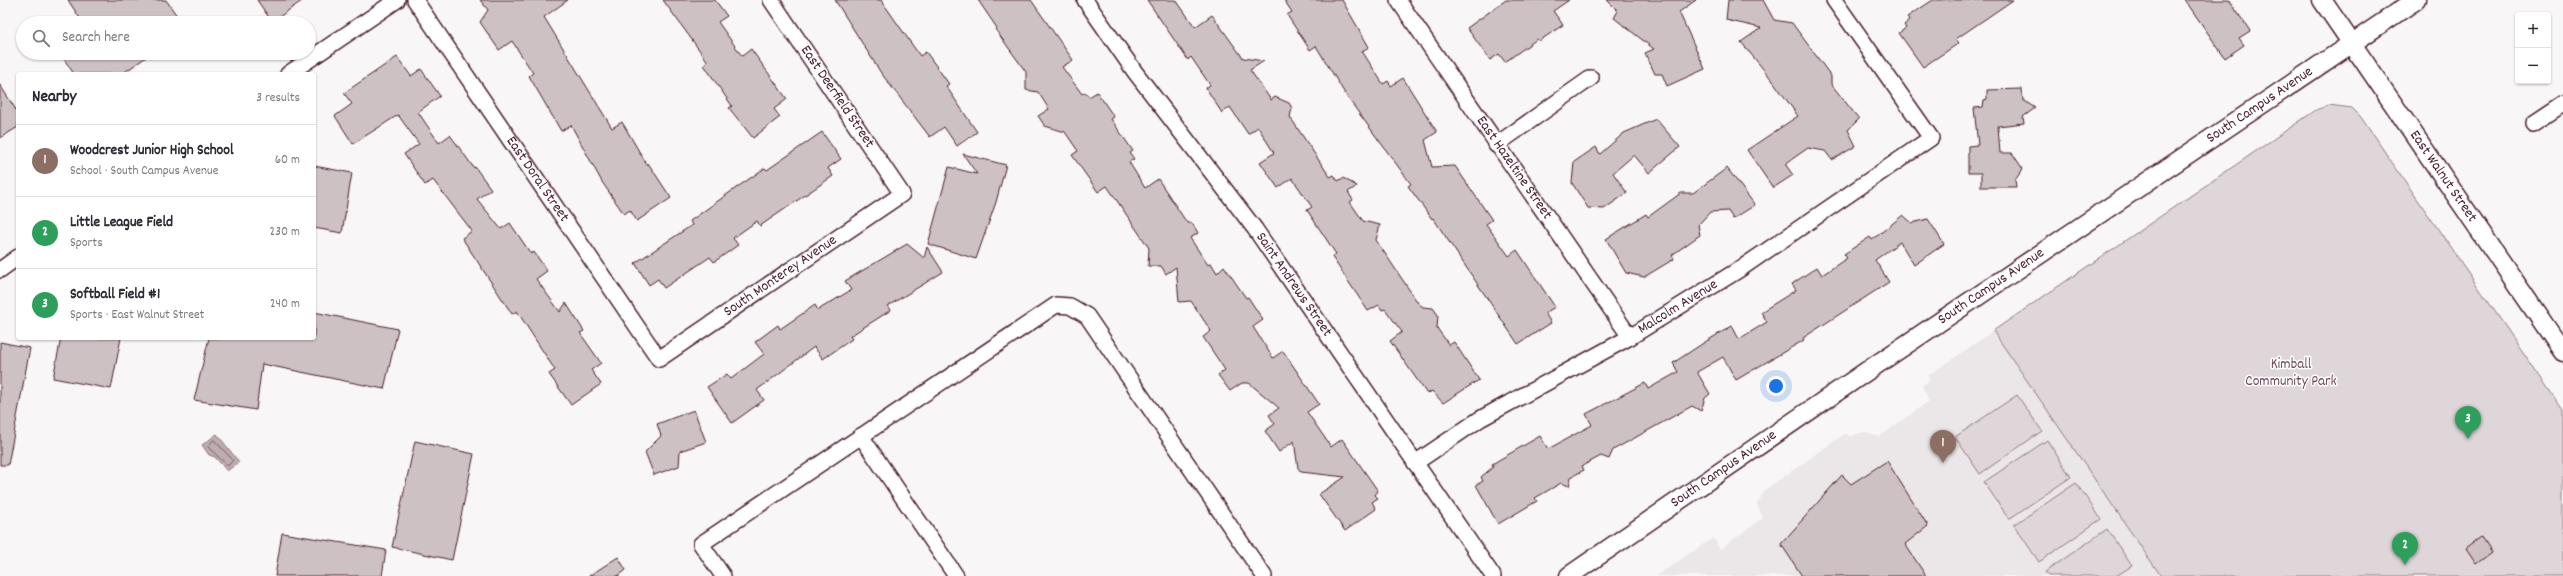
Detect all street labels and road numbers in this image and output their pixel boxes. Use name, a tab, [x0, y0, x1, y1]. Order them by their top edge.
street label: East Deerfield Street	[794, 41, 880, 153]
street label: South Campus Avenue	[2202, 61, 2318, 149]
street label: East Hazeltine Street	[1470, 112, 1557, 225]
street label: East Walnut Street	[2404, 126, 2483, 227]
street label: East Doral Street	[500, 132, 574, 227]
street label: Saint Andrews Street	[1250, 228, 1337, 342]
street label: South Monterey Avenue	[719, 230, 842, 323]
street label: South Campus Avenue	[1934, 243, 2050, 331]
street label: Malcolm Avenue	[1634, 274, 1723, 340]
street label: South Campus Avenue	[1666, 425, 1782, 514]

